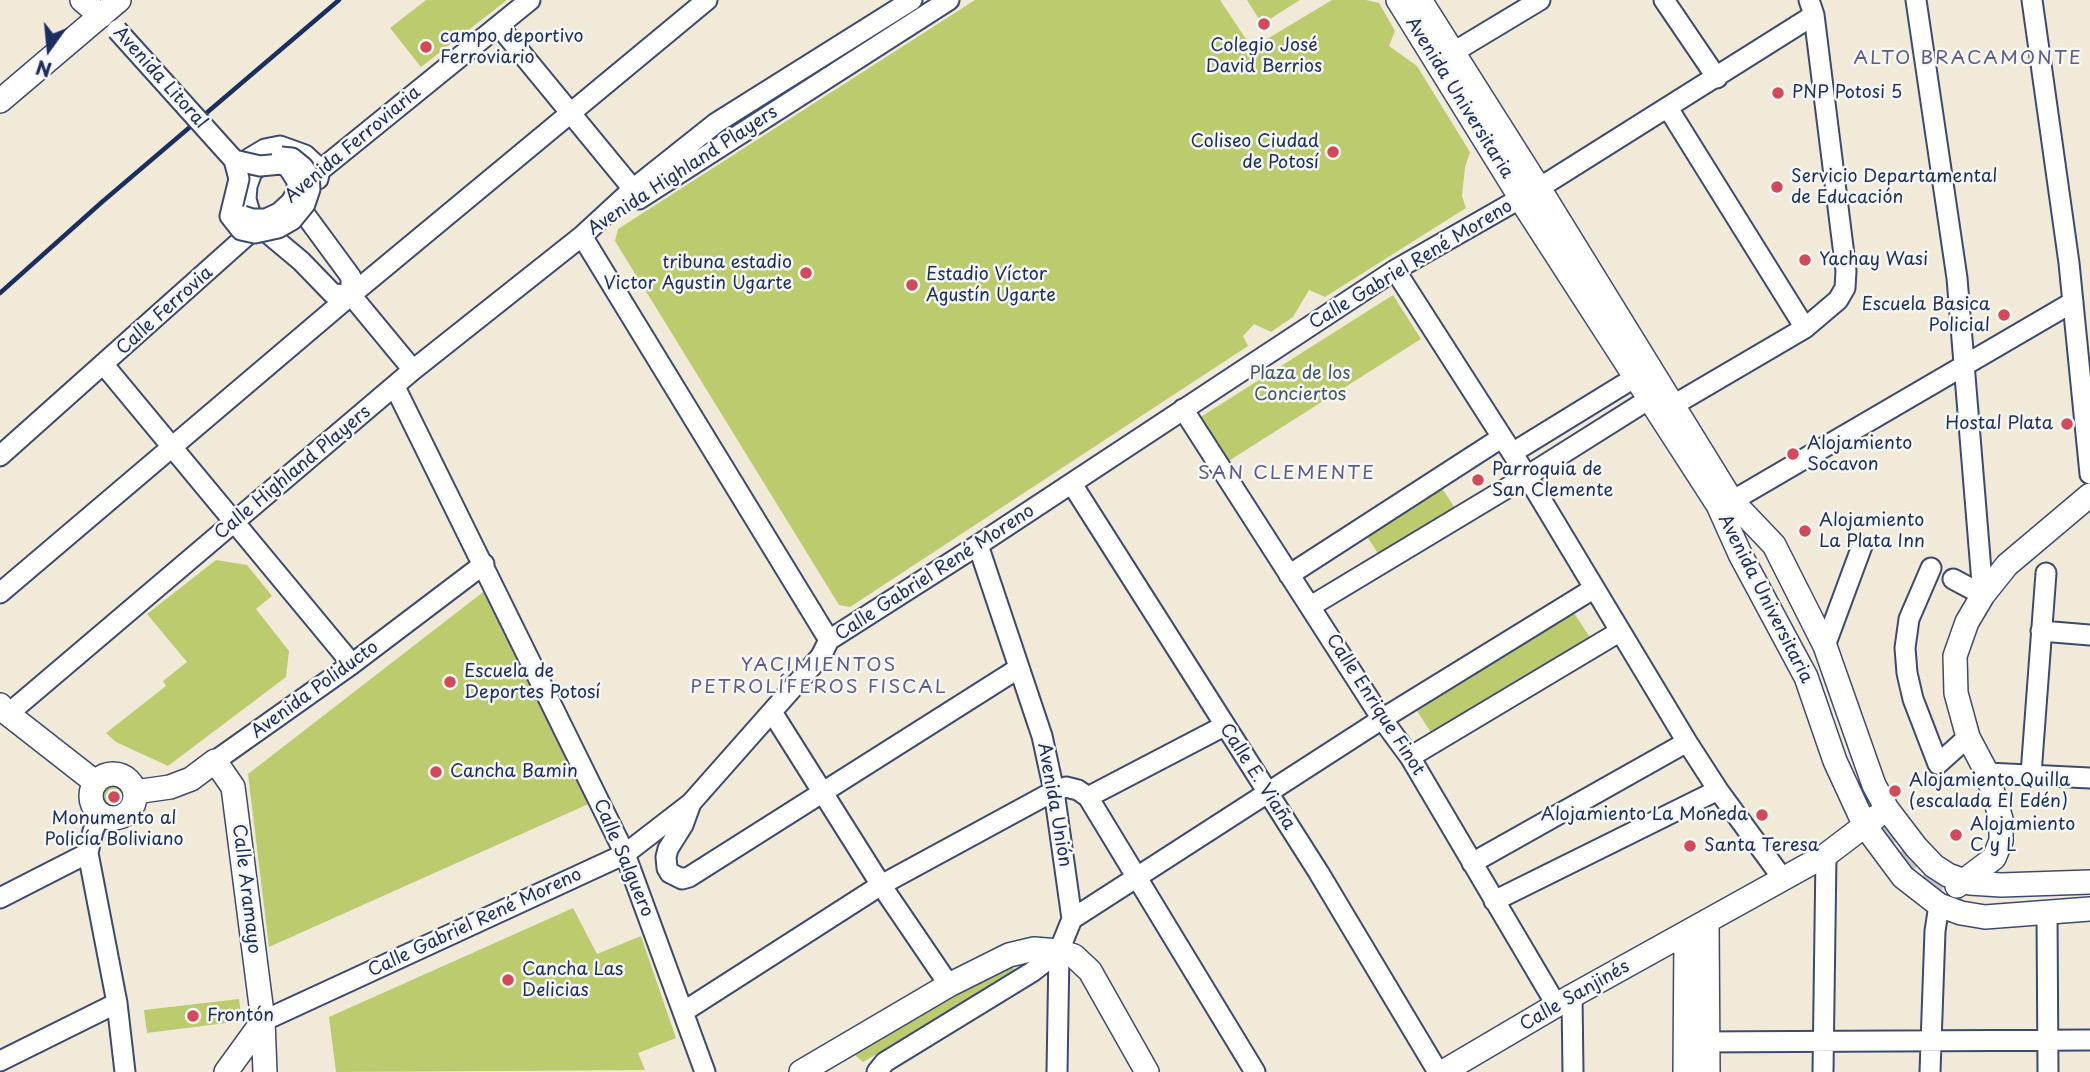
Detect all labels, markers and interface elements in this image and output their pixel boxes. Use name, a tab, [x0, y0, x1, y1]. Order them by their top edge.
street label: Avenida Universitaria	[1400, 13, 1518, 183]
north arrow	[14, 14, 84, 84]
marker: Colegio José David Berrios	[1256, 16, 1272, 32]
street label: Avenida Litoral	[108, 22, 212, 134]
place label: campo deportivo Ferroviario	[440, 26, 583, 68]
place label: Colegio José David Berrios	[1206, 35, 1322, 78]
marker: campo deportivo Ferroviario	[418, 39, 434, 55]
district label: ALTO BRACAMONTE	[1857, 48, 2079, 70]
text: N	[33, 54, 54, 85]
street label: Avenida Ferroviaria	[281, 82, 425, 208]
place label: PNP Potosi 5	[1792, 82, 1902, 104]
marker: PNP Potosi 5	[1770, 85, 1786, 101]
street label: Avenida Highland Players	[584, 102, 782, 240]
place label: Coliseo Ciudad de Potosí	[1190, 131, 1319, 174]
marker: Coliseo Ciudad de Potosí	[1325, 144, 1341, 160]
place label: Servicio Departamental de Educación	[1791, 166, 1997, 208]
marker: Servicio Departamental de Educación	[1769, 179, 1785, 195]
street label: Calle Gabriel René Moreno	[1306, 196, 1516, 334]
place label: Yachay Wasi	[1819, 249, 1928, 271]
place label: tribuna estadio Victor Agustin Ugarte	[604, 252, 792, 294]
marker: Yachay Wasi	[1797, 252, 1813, 268]
street label: Calle Ferrovia	[113, 262, 217, 360]
place label: Estadio Víctor Agustín Ugarte	[926, 264, 1056, 306]
marker: tribuna estadio Victor Agustin Ugarte	[798, 265, 814, 281]
marker: Estadio Víctor Agustín Ugarte	[904, 277, 920, 293]
place label: Escuela Basica Policial	[1862, 294, 1990, 336]
marker: Escuela Basica Policial	[1996, 307, 2012, 323]
park label: Plaza de los Conciertos	[1249, 363, 1351, 406]
street label: Calle Highland Players	[211, 402, 375, 544]
place label: Hostal Plata	[1945, 413, 2053, 435]
marker: Hostal Plata	[2059, 416, 2075, 432]
place label: Alojamiento Socavon	[1807, 433, 1912, 476]
marker: Alojamiento Socavon	[1785, 446, 1801, 462]
place label: Parroquia de San Clemente	[1492, 459, 1613, 502]
district label: SAN CLEMENTE	[1200, 463, 1374, 485]
marker: Parroquia de San Clemente	[1470, 472, 1486, 488]
street label: Calle Gabriel René Moreno	[831, 500, 1039, 646]
place label: Alojamiento La Plata Inn	[1819, 510, 1925, 552]
street label: Avenida Universitaria	[1713, 511, 1817, 687]
marker: Alojamiento La Plata Inn	[1797, 523, 1813, 539]
street label: Calle Enrique Finot	[1321, 630, 1429, 780]
street label: Avenida Poliducto	[247, 637, 383, 743]
district label: YACIMIENTOS PETROLÍFEROS FISCAL	[694, 655, 944, 699]
place label: Escuela de Deportes Potosí	[464, 661, 601, 704]
marker: Escuela de Deportes Potosí	[442, 674, 458, 690]
street label: Calle E. Viaña	[1215, 720, 1299, 834]
street label: Avenida Unión	[1032, 741, 1076, 869]
place label: Cancha Bamin	[450, 761, 578, 783]
marker: Cancha Bamin	[428, 764, 444, 780]
place label: Alojamiento Quilla (escalada El Edén)	[1909, 770, 2070, 812]
marker: Alojamiento Quilla (escalada El Edén)	[1887, 783, 1903, 799]
marker: Monumento al Policía Boliviano	[106, 789, 122, 805]
street label: Calle Salguero	[588, 796, 658, 920]
place label: Alojamiento La Moneda	[1541, 804, 1748, 826]
marker: Alojamiento La Moneda	[1754, 807, 1770, 823]
place label: Monumento al Policía Boliviano	[44, 808, 184, 850]
place label: Alojamiento C y L	[1970, 814, 2075, 856]
street label: Calle Aramayo	[227, 823, 265, 955]
marker: Alojamiento C y L	[1948, 827, 1964, 843]
place label: Santa Teresa	[1704, 835, 1819, 857]
marker: Santa Teresa	[1682, 838, 1698, 854]
street label: Calle Gabriel René Moreno	[365, 864, 585, 982]
street label: Calle Sanjinés	[1516, 956, 1634, 1036]
place label: Cancha Las Delicias	[522, 959, 623, 1002]
marker: Cancha Las Delicias	[500, 972, 516, 988]
place label: Frontón	[207, 1005, 274, 1027]
marker: Frontón	[185, 1008, 201, 1024]

